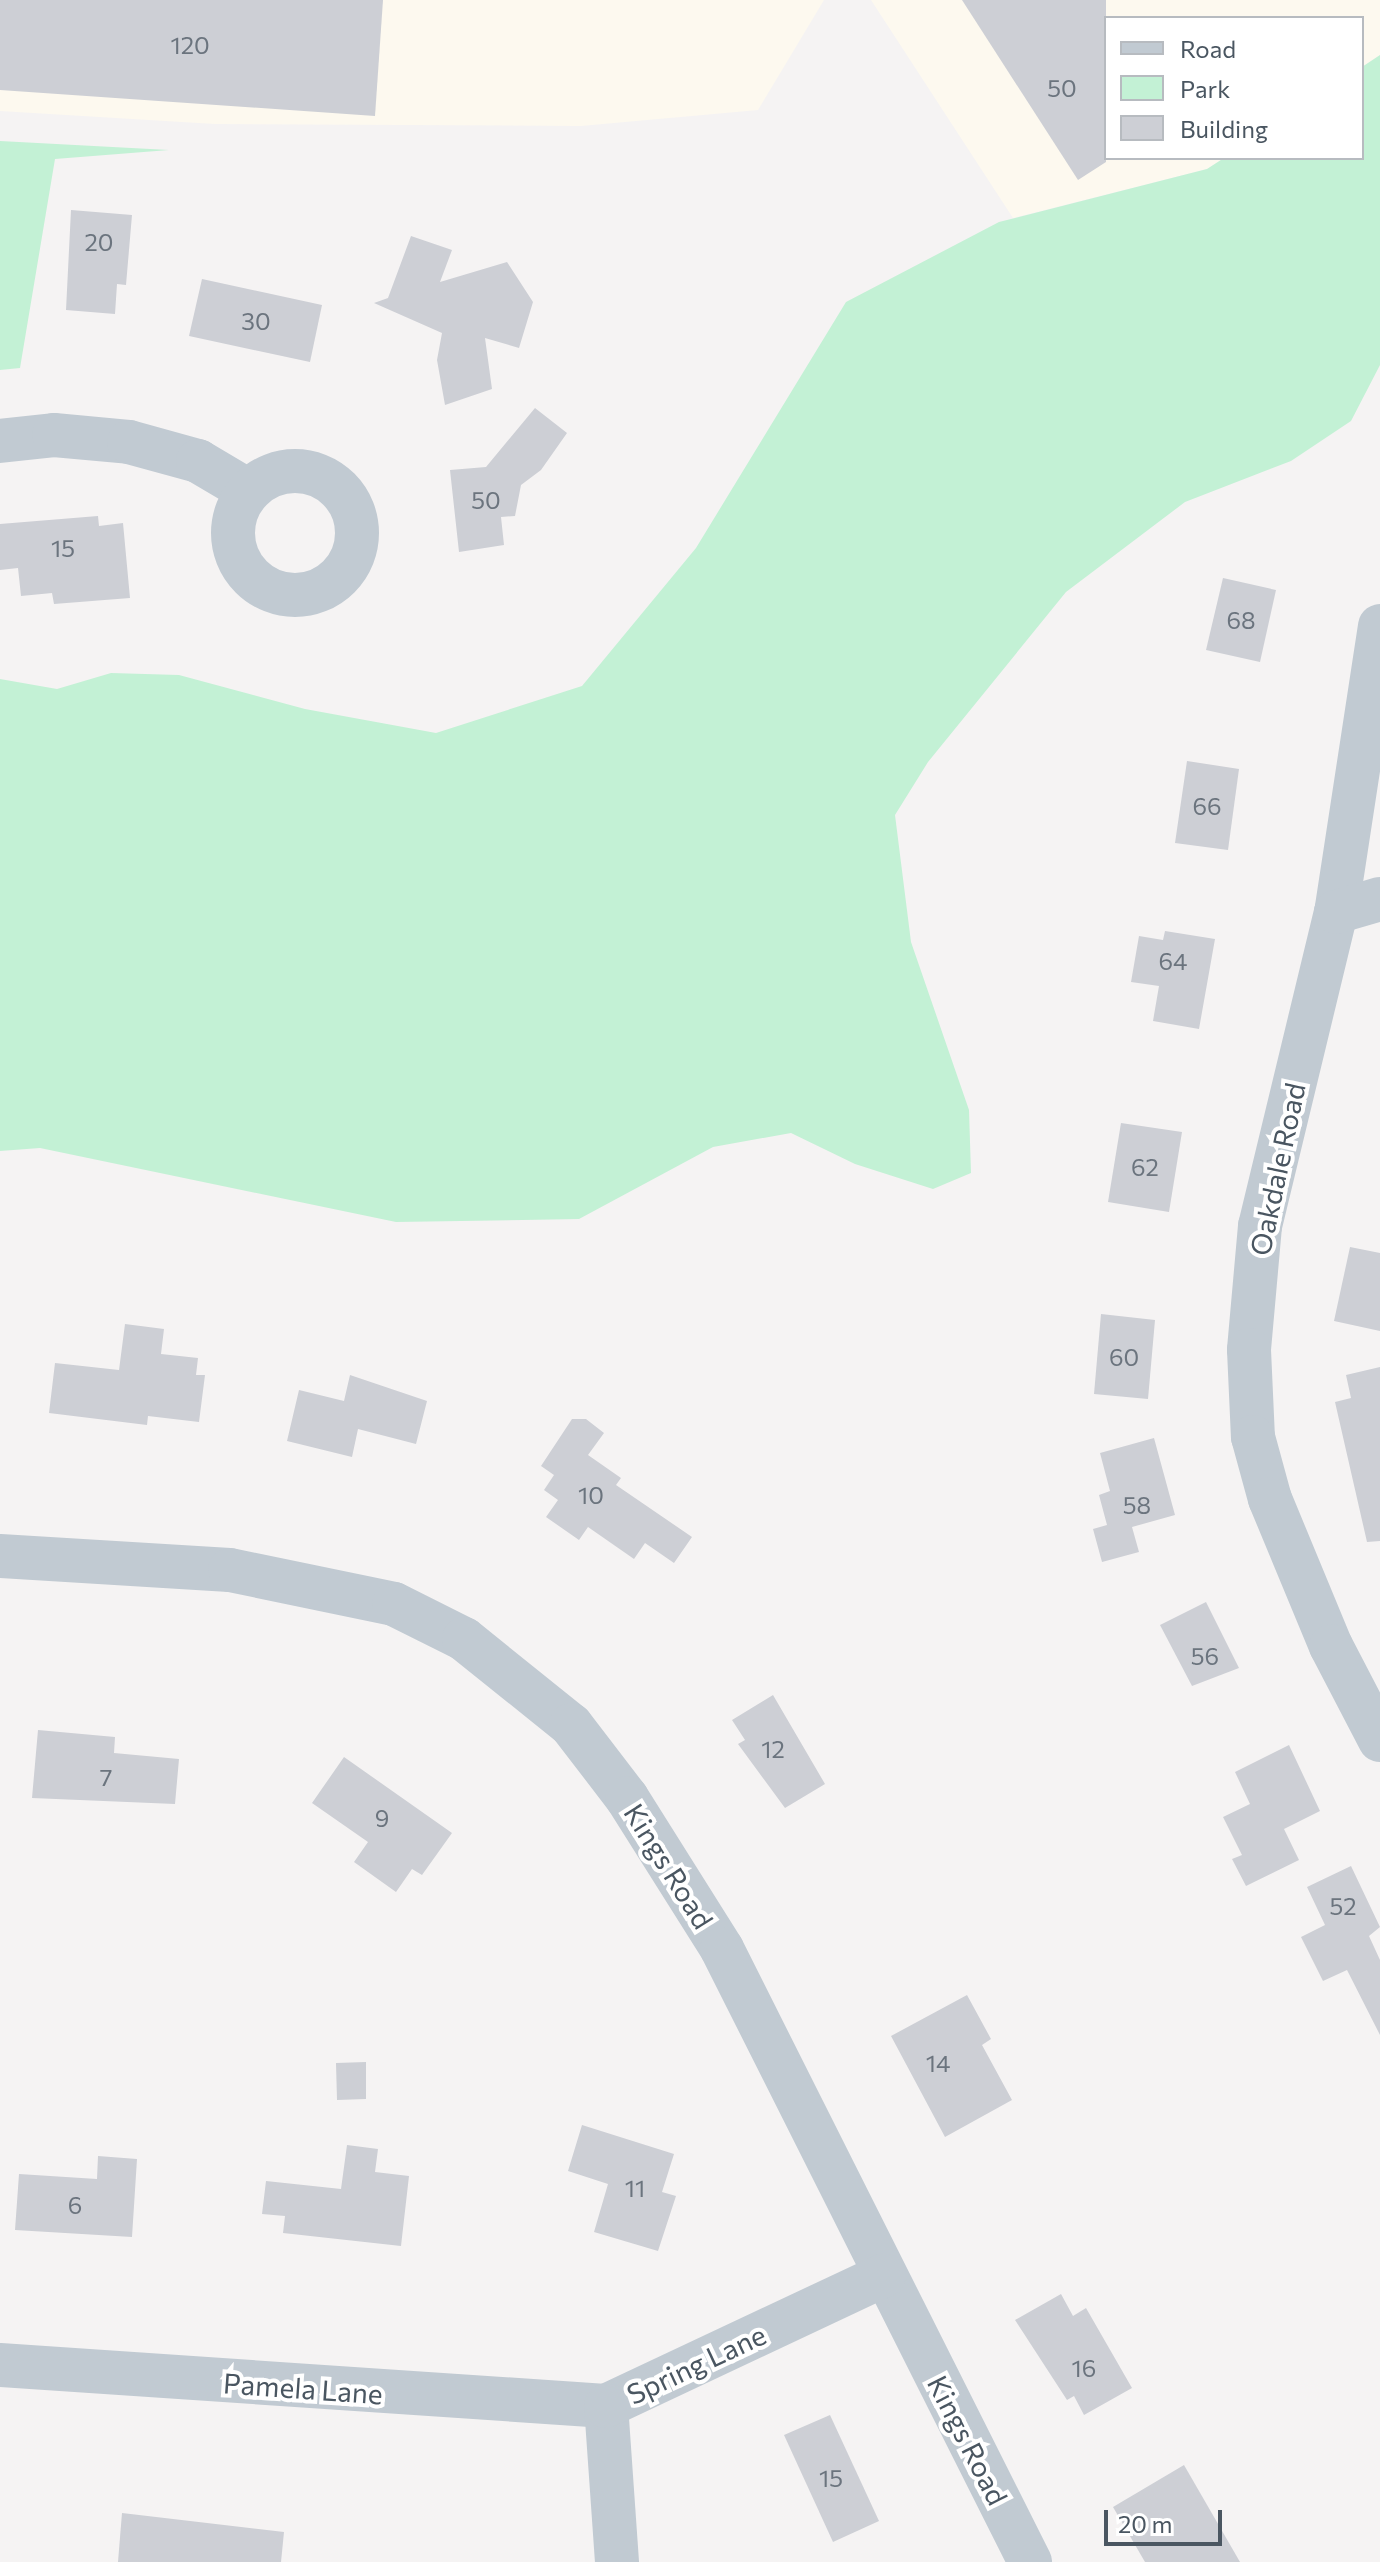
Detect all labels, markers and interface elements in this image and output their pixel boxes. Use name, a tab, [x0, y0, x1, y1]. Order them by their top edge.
legend	[1104, 16, 1364, 160]
house number: 120	[170, 31, 210, 59]
text: Road	[1180, 34, 1236, 63]
house number: 50	[1047, 74, 1077, 102]
text: Park	[1180, 74, 1230, 103]
text: Building	[1180, 114, 1268, 143]
house number: 20	[85, 228, 113, 256]
house number: 30	[241, 307, 271, 335]
house number: 50	[471, 486, 501, 514]
house number: 15	[51, 534, 75, 562]
house number: 68	[1226, 606, 1256, 634]
house number: 66	[1192, 792, 1222, 820]
house number: 64	[1159, 947, 1187, 975]
street label: Oakdale Road	[1242, 1080, 1312, 1258]
house number: 62	[1131, 1153, 1159, 1181]
house number: 60	[1109, 1343, 1139, 1371]
house number: 10	[578, 1481, 604, 1509]
house number: 58	[1123, 1491, 1151, 1519]
house number: 56	[1191, 1642, 1219, 1670]
house number: 12	[761, 1735, 785, 1763]
house number: 7	[100, 1763, 112, 1791]
street label: Kings Road	[617, 1797, 721, 1935]
house number: 9	[375, 1804, 389, 1832]
house number: 52	[1329, 1892, 1357, 1920]
house number: 14	[926, 2049, 950, 2077]
house number: 11	[625, 2174, 645, 2202]
house number: 6	[68, 2191, 82, 2219]
street label: Spring Lane	[621, 2317, 771, 2411]
house number: 16	[1072, 2354, 1096, 2382]
street label: Pamela Lane	[222, 2366, 384, 2410]
street label: Kings Road	[921, 2370, 1015, 2510]
house number: 15	[819, 2464, 843, 2492]
scale bar	[1108, 2494, 1226, 2544]
text: 20 m	[1118, 2509, 1172, 2538]

